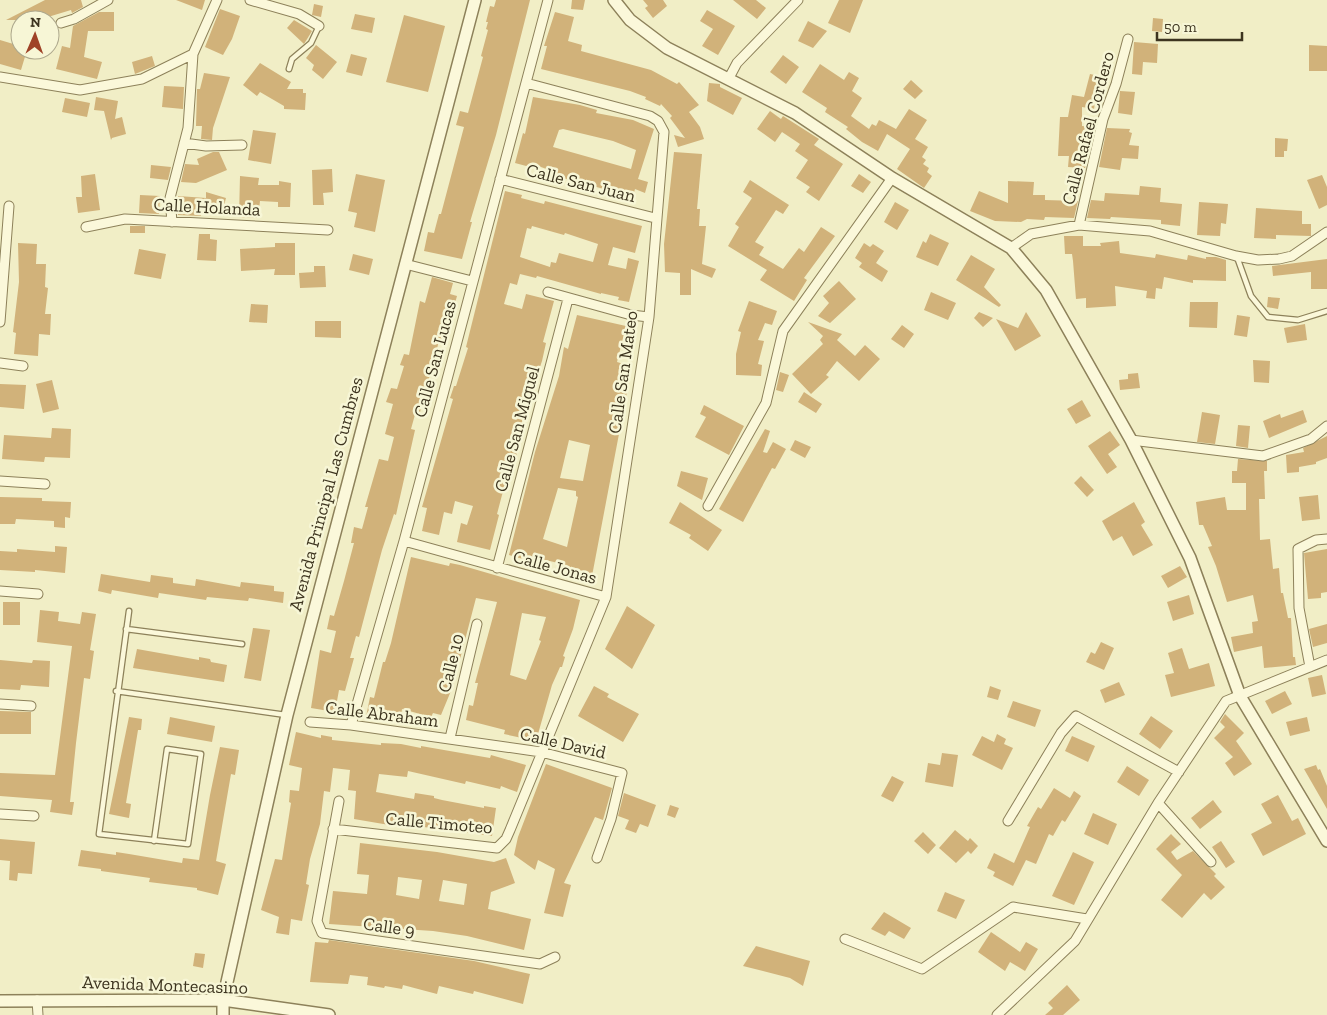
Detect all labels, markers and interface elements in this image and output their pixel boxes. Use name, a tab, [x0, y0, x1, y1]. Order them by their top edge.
north arrow	[10, 10, 60, 60]
scale bar	[1157, 10, 1242, 42]
text: N	[30, 14, 41, 31]
text: 50 m	[1164, 18, 1197, 36]
street label: Calle Rafael Cordero	[1057, 49, 1119, 207]
street label: Calle San Juan	[524, 159, 639, 207]
street label: Calle Holanda	[153, 193, 261, 221]
street label: Calle San Lucas	[409, 298, 461, 420]
street label: Calle San Mateo	[603, 309, 643, 435]
street label: Calle San Miguel	[490, 364, 544, 494]
street label: Avenida Principal Las Cumbres	[284, 374, 368, 613]
street label: Calle Jonas	[511, 545, 599, 589]
street label: Calle 10	[433, 631, 469, 695]
street label: Calle Abraham	[324, 696, 440, 732]
street label: Calle David	[518, 722, 608, 764]
street label: Calle Timoteo	[385, 807, 493, 839]
street label: Calle 9	[362, 912, 416, 942]
street label: Avenida Montecasino	[82, 971, 248, 999]

